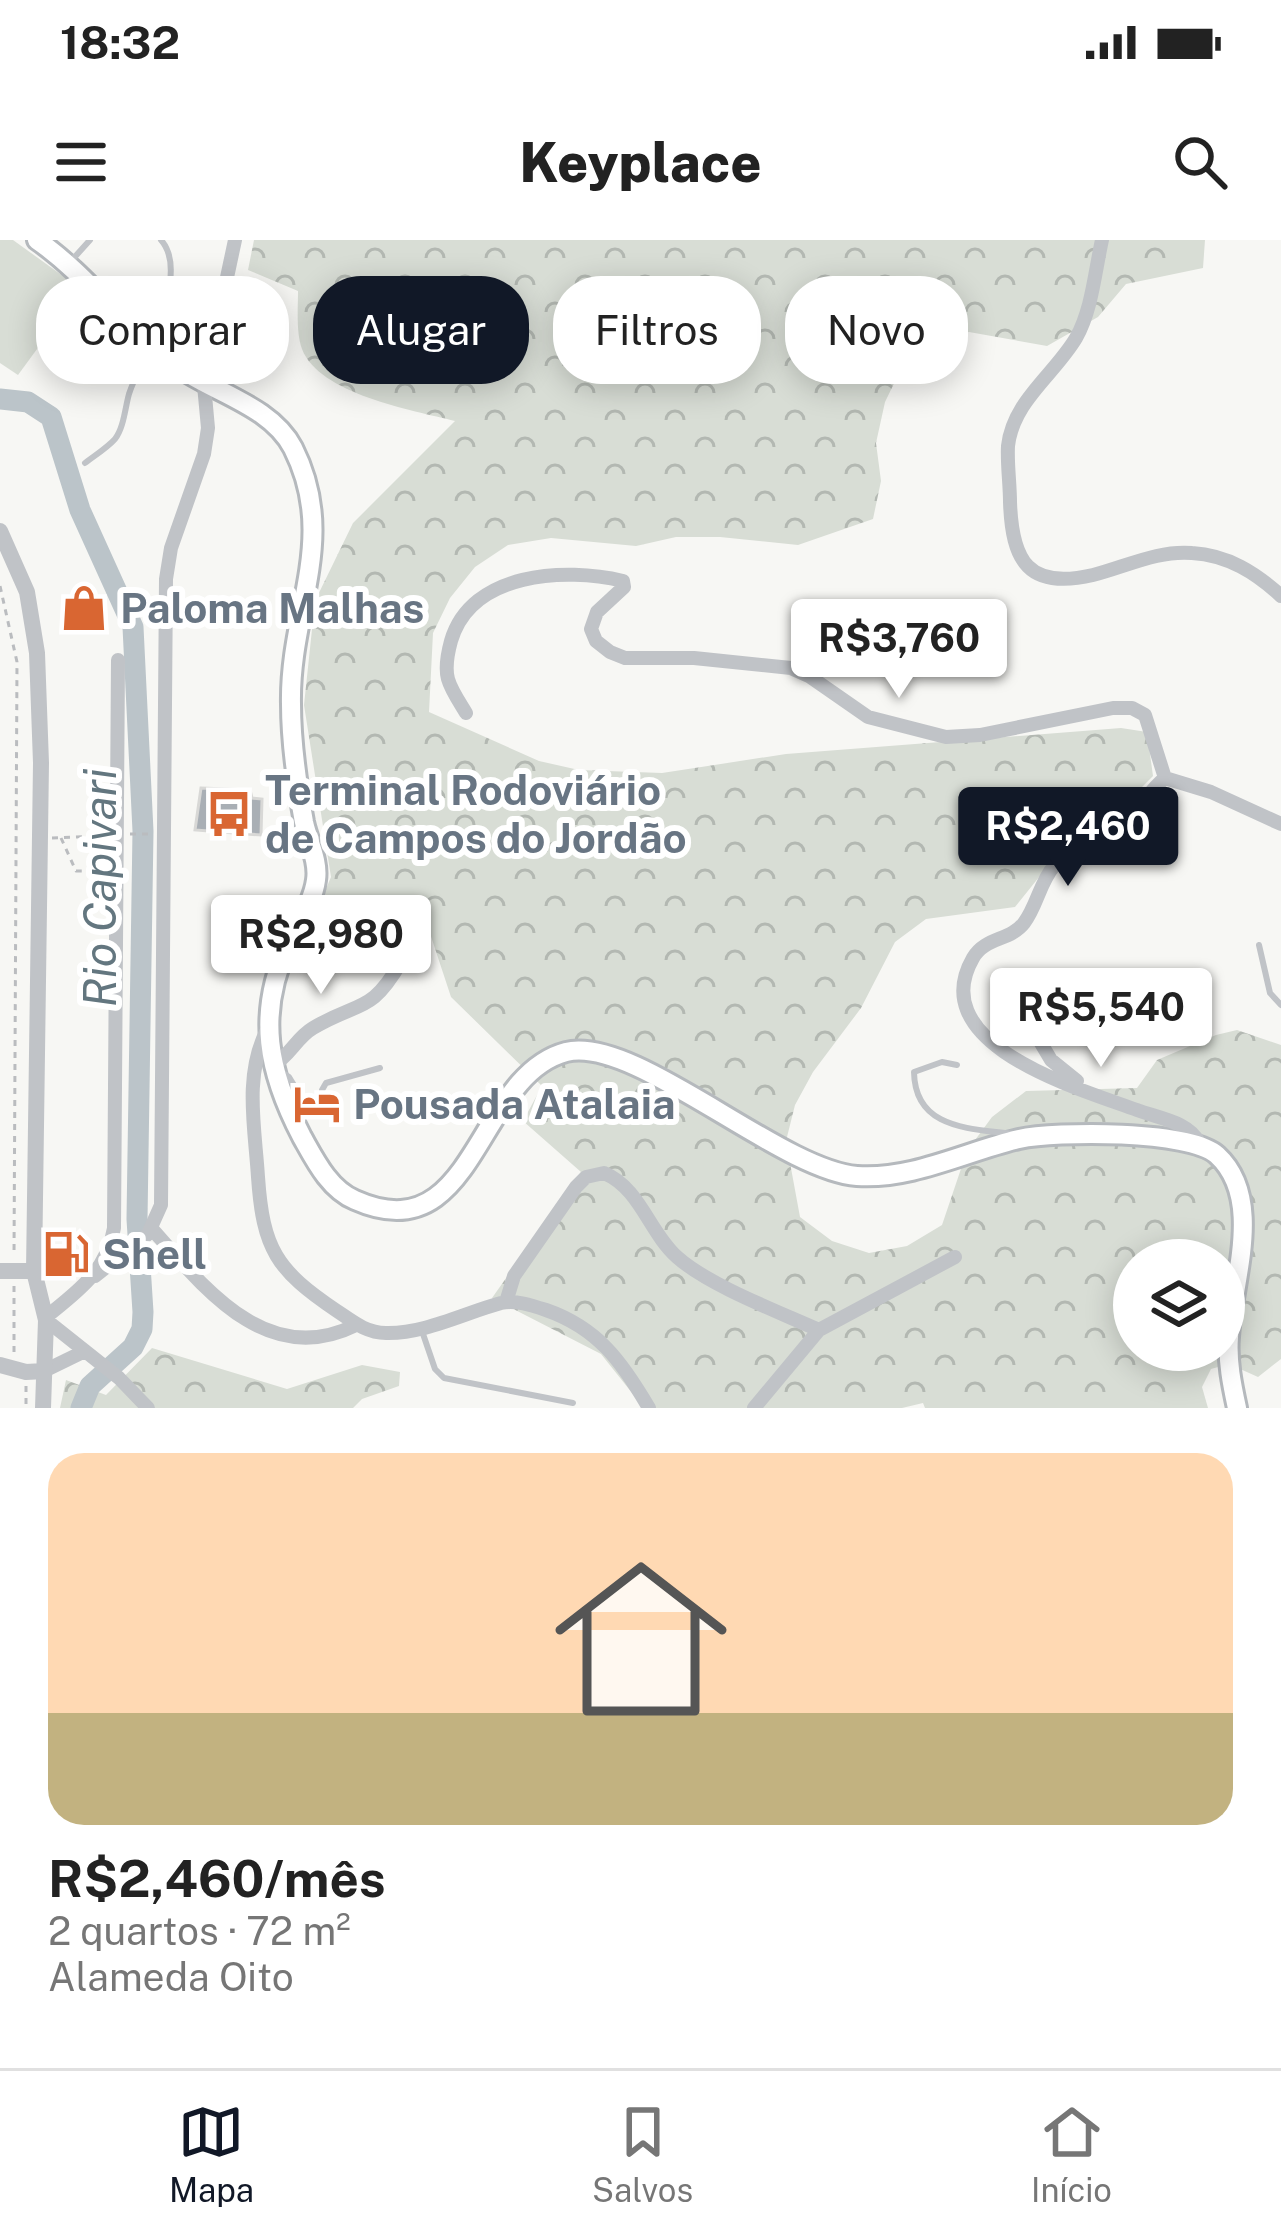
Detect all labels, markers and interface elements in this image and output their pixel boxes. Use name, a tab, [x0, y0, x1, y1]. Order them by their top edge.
text: 18:32	[60, 16, 180, 69]
icon: menu	[48, 129, 114, 195]
icon: search	[1167, 129, 1233, 195]
text: Keyplace	[519, 131, 762, 194]
chip: Comprar	[36, 276, 289, 384]
chip: Alugar	[313, 276, 529, 384]
chip: Filtros	[553, 276, 761, 384]
chip: Novo	[785, 276, 968, 384]
shop icon: Paloma Malhas	[59, 583, 109, 633]
place label: Paloma Malhas	[120, 583, 424, 632]
pin: R$3,760	[788, 599, 1010, 701]
text: R$3,760	[818, 615, 980, 661]
place label: Terminal Rodoviário de Campos do Jordão	[265, 765, 687, 862]
water label: Rio Capivari	[73, 769, 126, 1007]
pin: R$2,460	[957, 787, 1179, 889]
bus stop icon: Terminal Rodoviário de Campos do Jordão	[204, 789, 254, 839]
text: R$2,460	[985, 803, 1151, 849]
pin: R$2,980	[210, 895, 432, 997]
text: R$2,980	[238, 911, 404, 957]
pin: R$5,540	[990, 968, 1212, 1070]
text: R$5,540	[1017, 984, 1185, 1030]
hotel icon: Pousada Atalaia	[292, 1079, 342, 1129]
place label: Pousada Atalaia	[353, 1079, 676, 1128]
fuel station icon: Shell	[41, 1229, 91, 1279]
place label: Shell	[102, 1229, 207, 1278]
map controls	[1113, 1239, 1245, 1371]
button: layers	[1113, 1239, 1245, 1371]
icon: home	[533, 1531, 749, 1747]
text: R$2,460/mês	[48, 1849, 386, 1908]
text: 2 quartos · 72 m²	[48, 1908, 351, 1954]
text: Alameda Oito	[48, 1954, 294, 2000]
tab: Mapa	[169, 2099, 254, 2209]
tab: Salvos	[592, 2099, 693, 2209]
tab: Início	[1031, 2099, 1112, 2209]

